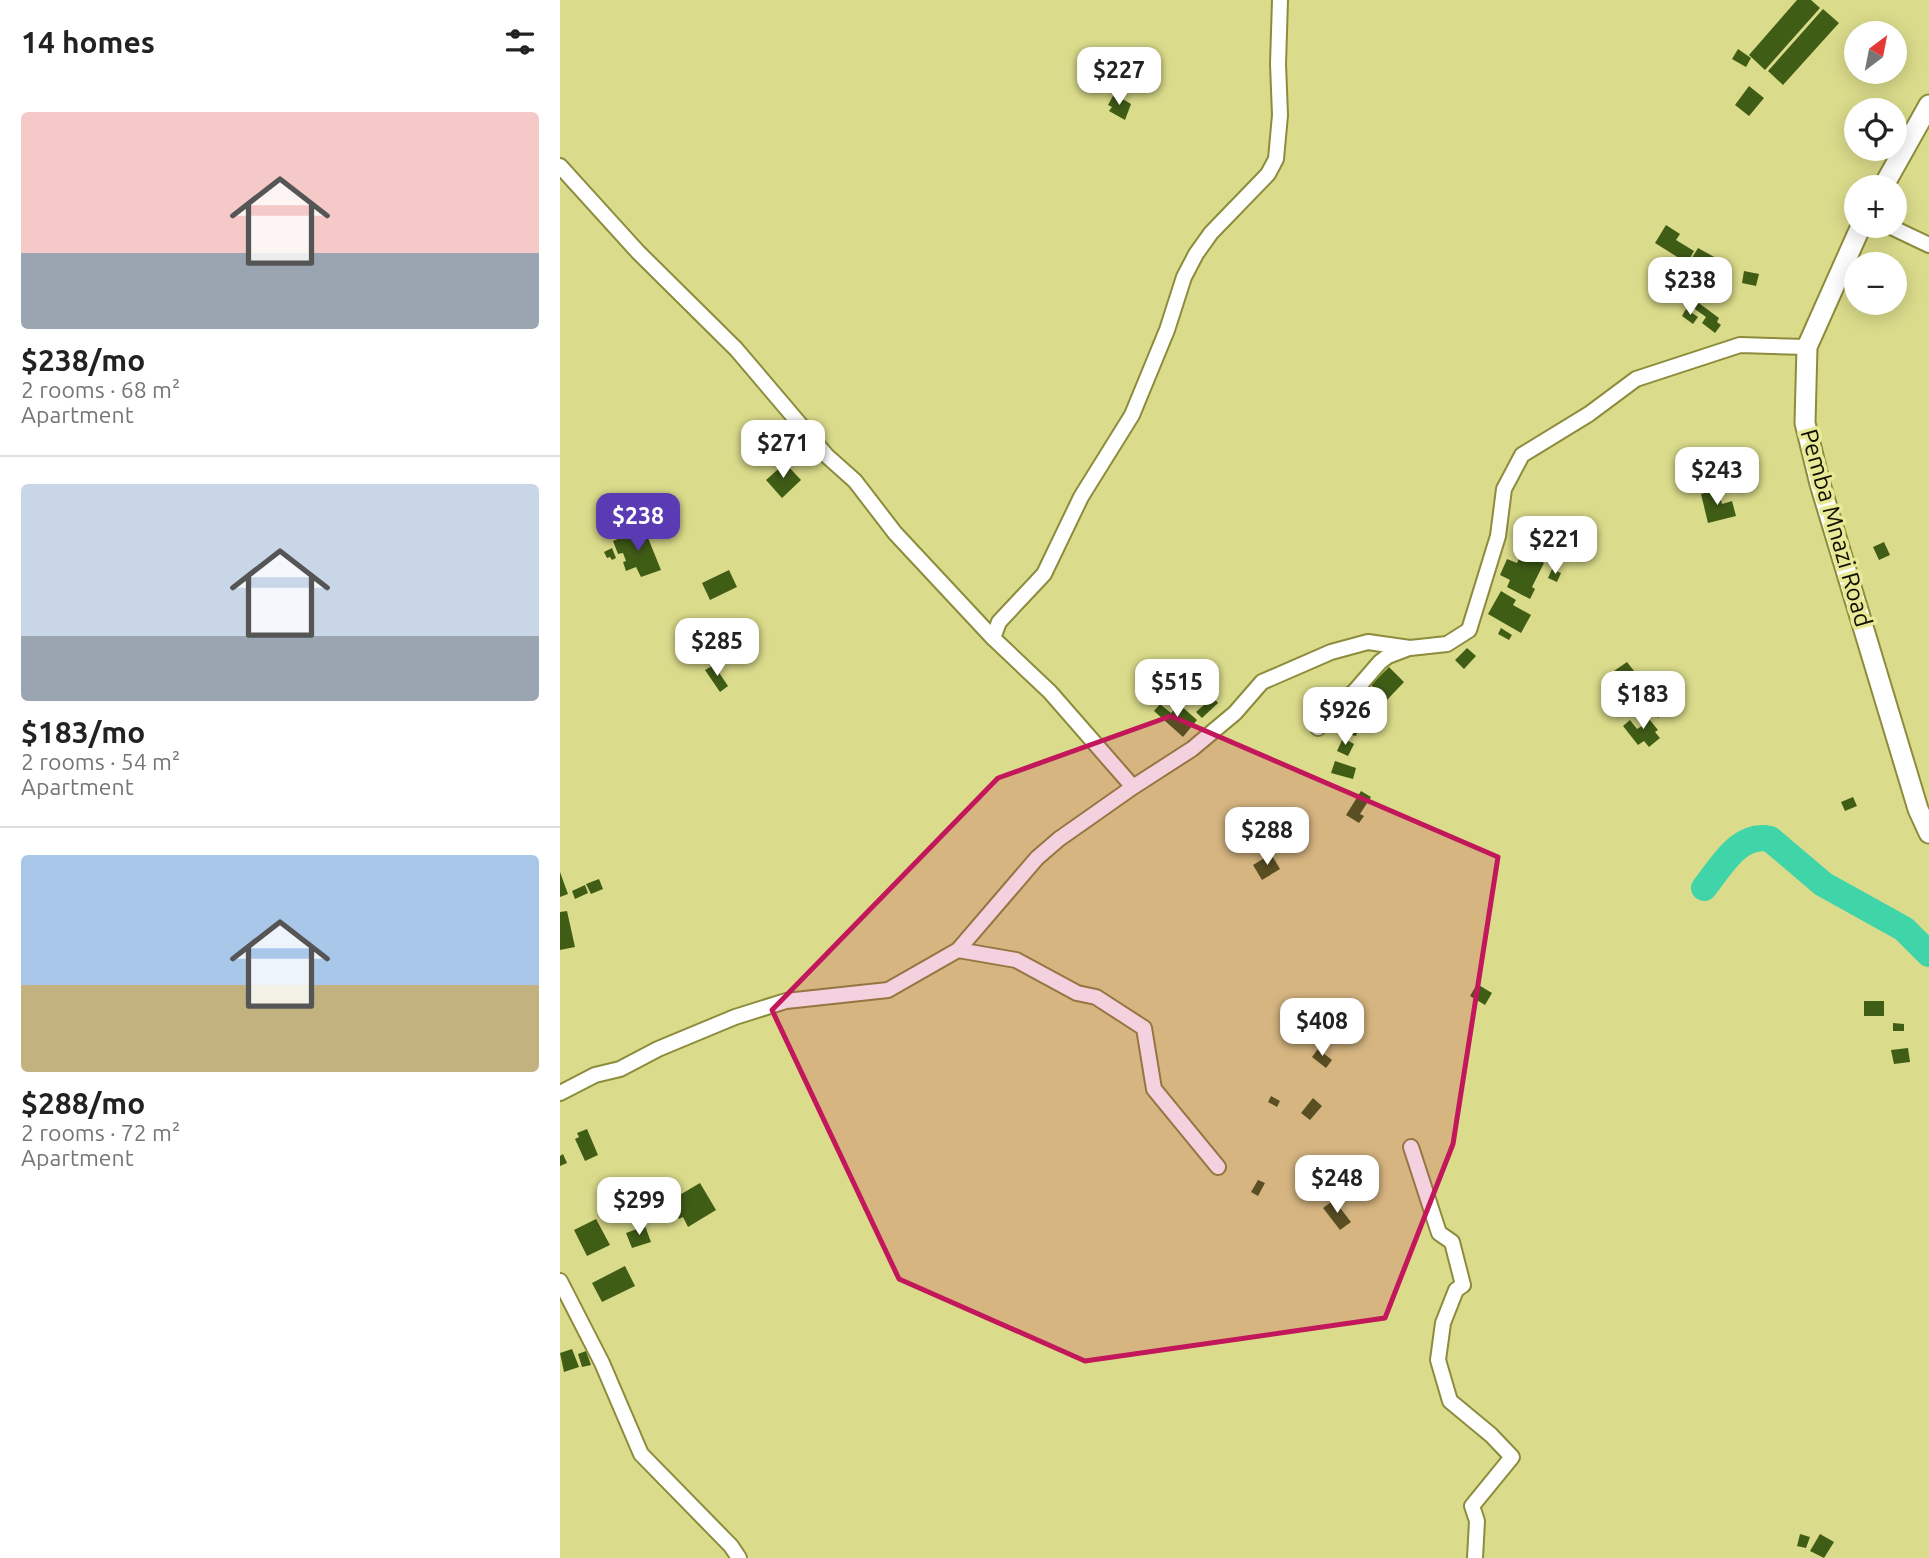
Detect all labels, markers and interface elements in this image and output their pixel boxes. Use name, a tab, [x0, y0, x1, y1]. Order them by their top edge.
north arrow	[1844, 21, 1908, 84]
map controls	[1844, 21, 1907, 315]
icon: filters	[501, 23, 539, 61]
text: 14 homes	[21, 25, 155, 59]
pin: $227	[1078, 48, 1160, 107]
text: $227	[1093, 57, 1145, 82]
button: locate	[1844, 98, 1907, 161]
icon: home	[217, 158, 343, 284]
button: +	[1844, 175, 1907, 238]
button: −	[1844, 252, 1907, 315]
pin: $238	[1649, 258, 1731, 317]
text: $238	[1664, 267, 1716, 292]
text: $238/mo	[21, 343, 145, 377]
text: 2 rooms · 68 m²	[21, 377, 180, 402]
text: Apartment	[21, 402, 134, 427]
pin: $271	[742, 420, 824, 480]
street label: Pemba Mnazi Road	[1795, 426, 1878, 630]
text: $271	[757, 430, 809, 455]
pin: $243	[1676, 448, 1758, 507]
text: $243	[1691, 457, 1743, 482]
pin: $238	[597, 494, 679, 553]
text: $238	[612, 503, 664, 528]
pin: $221	[1514, 516, 1596, 576]
text: $221	[1529, 526, 1581, 551]
icon: home	[217, 530, 343, 656]
pin: $285	[676, 618, 758, 678]
text: $285	[691, 628, 743, 653]
pin: $515	[1136, 660, 1218, 719]
text: $515	[1151, 669, 1203, 694]
pin: $183	[1602, 672, 1684, 731]
text: $183	[1617, 681, 1669, 706]
pin: $926	[1304, 688, 1386, 747]
text: $926	[1319, 697, 1371, 722]
text: $183/mo	[21, 715, 145, 749]
text: 2 rooms · 54 m²	[21, 749, 180, 774]
text: Apartment	[21, 774, 134, 799]
pin: $288	[1226, 808, 1308, 867]
text: $288	[1241, 817, 1293, 842]
icon: home	[217, 901, 343, 1027]
pin: $408	[1281, 998, 1363, 1058]
text: $408	[1296, 1008, 1348, 1033]
text: $288/mo	[21, 1086, 145, 1120]
text: 2 rooms · 72 m²	[21, 1120, 180, 1145]
text: Apartment	[21, 1145, 134, 1170]
pin: $248	[1296, 1156, 1378, 1215]
text: $248	[1311, 1165, 1363, 1190]
pin: $299	[598, 1178, 680, 1237]
text: $299	[613, 1187, 665, 1212]

